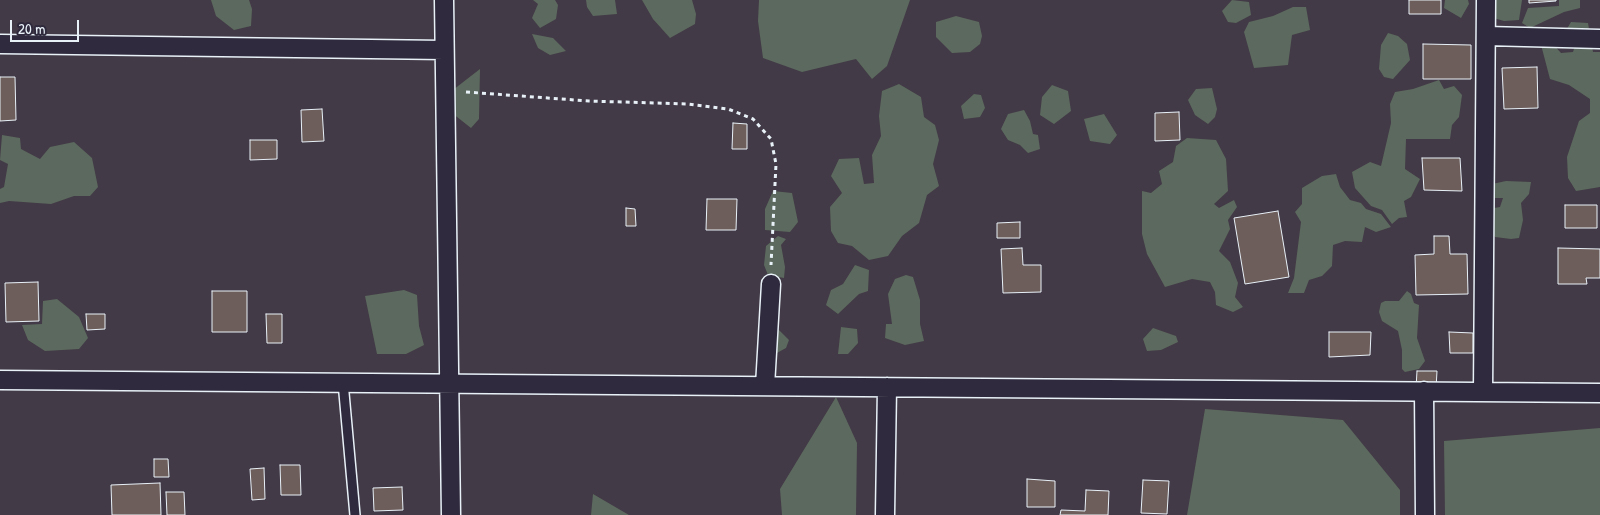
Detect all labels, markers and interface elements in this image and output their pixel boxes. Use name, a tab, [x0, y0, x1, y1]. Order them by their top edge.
scale bar	[12, 10, 81, 42]
text: 20 m	[18, 18, 45, 39]

